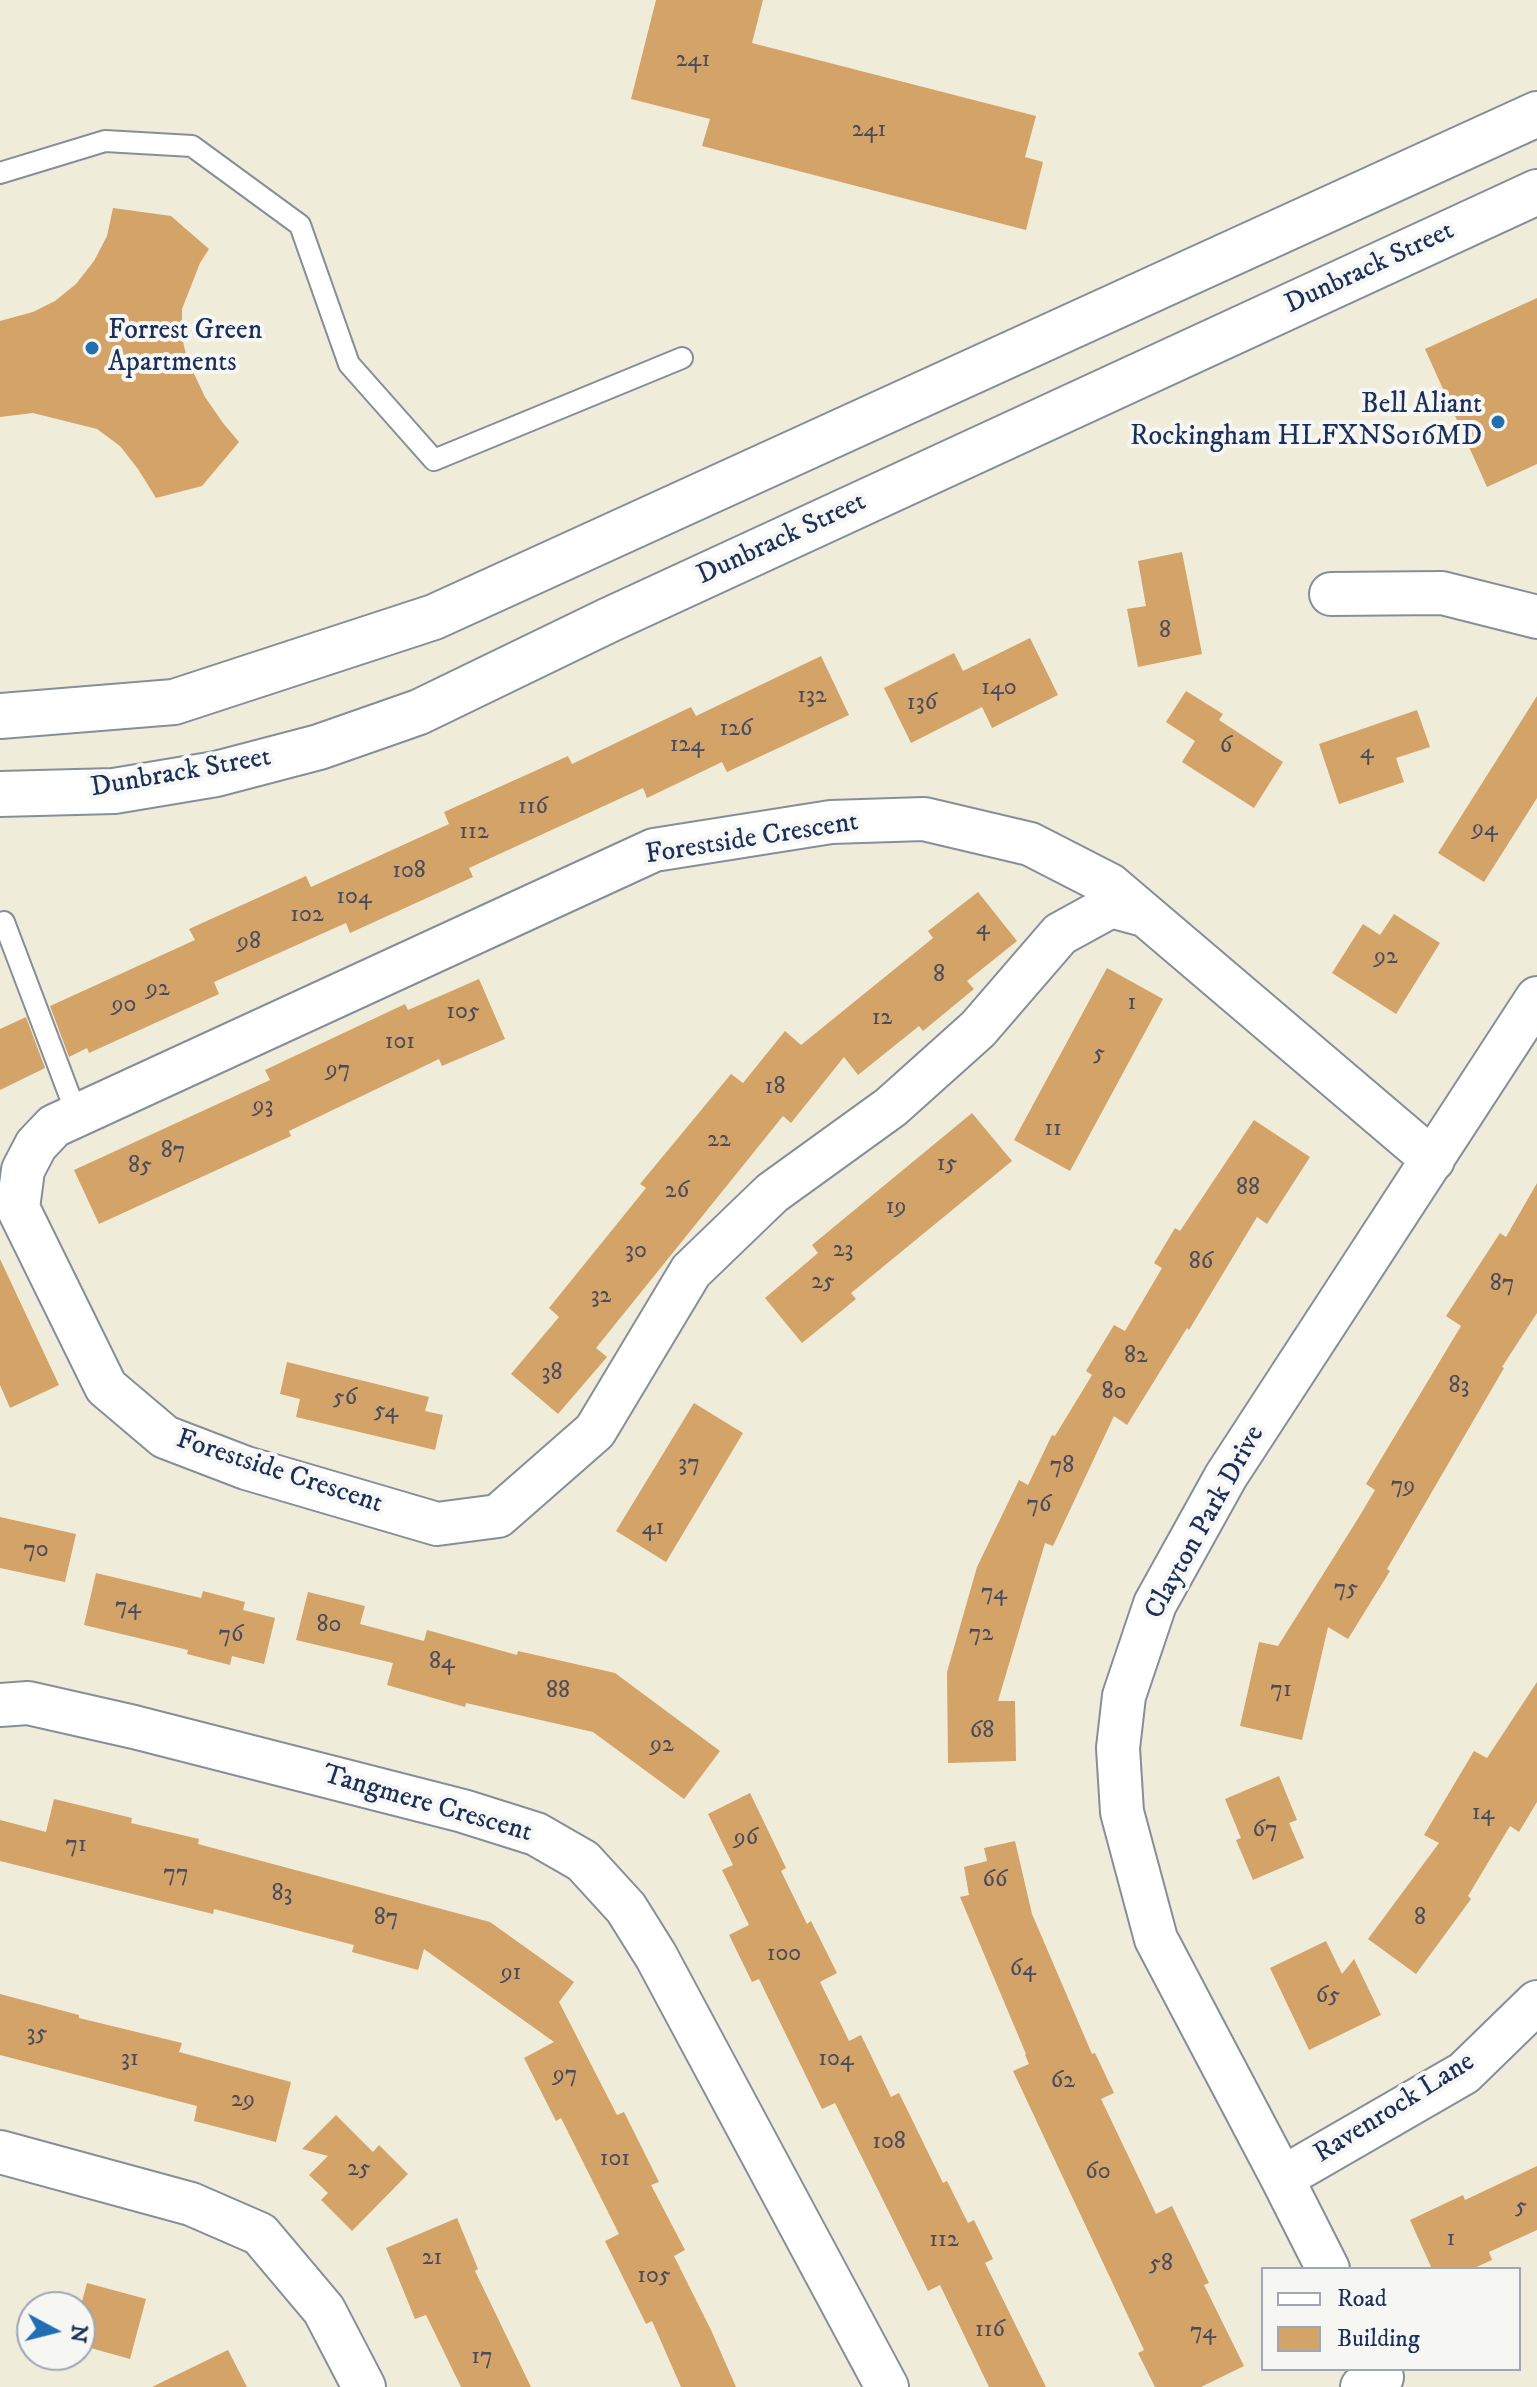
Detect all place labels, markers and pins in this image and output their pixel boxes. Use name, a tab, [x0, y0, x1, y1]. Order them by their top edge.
place label: Forrest Green Apartments	[108, 315, 262, 381]
marker: Forrest Green Apartments	[83, 339, 101, 357]
place label: Bell Aliant Rockingham HLFXNS016MD	[1130, 389, 1482, 455]
marker: Bell Aliant Rockingham HLFXNS016MD	[1489, 413, 1507, 431]

